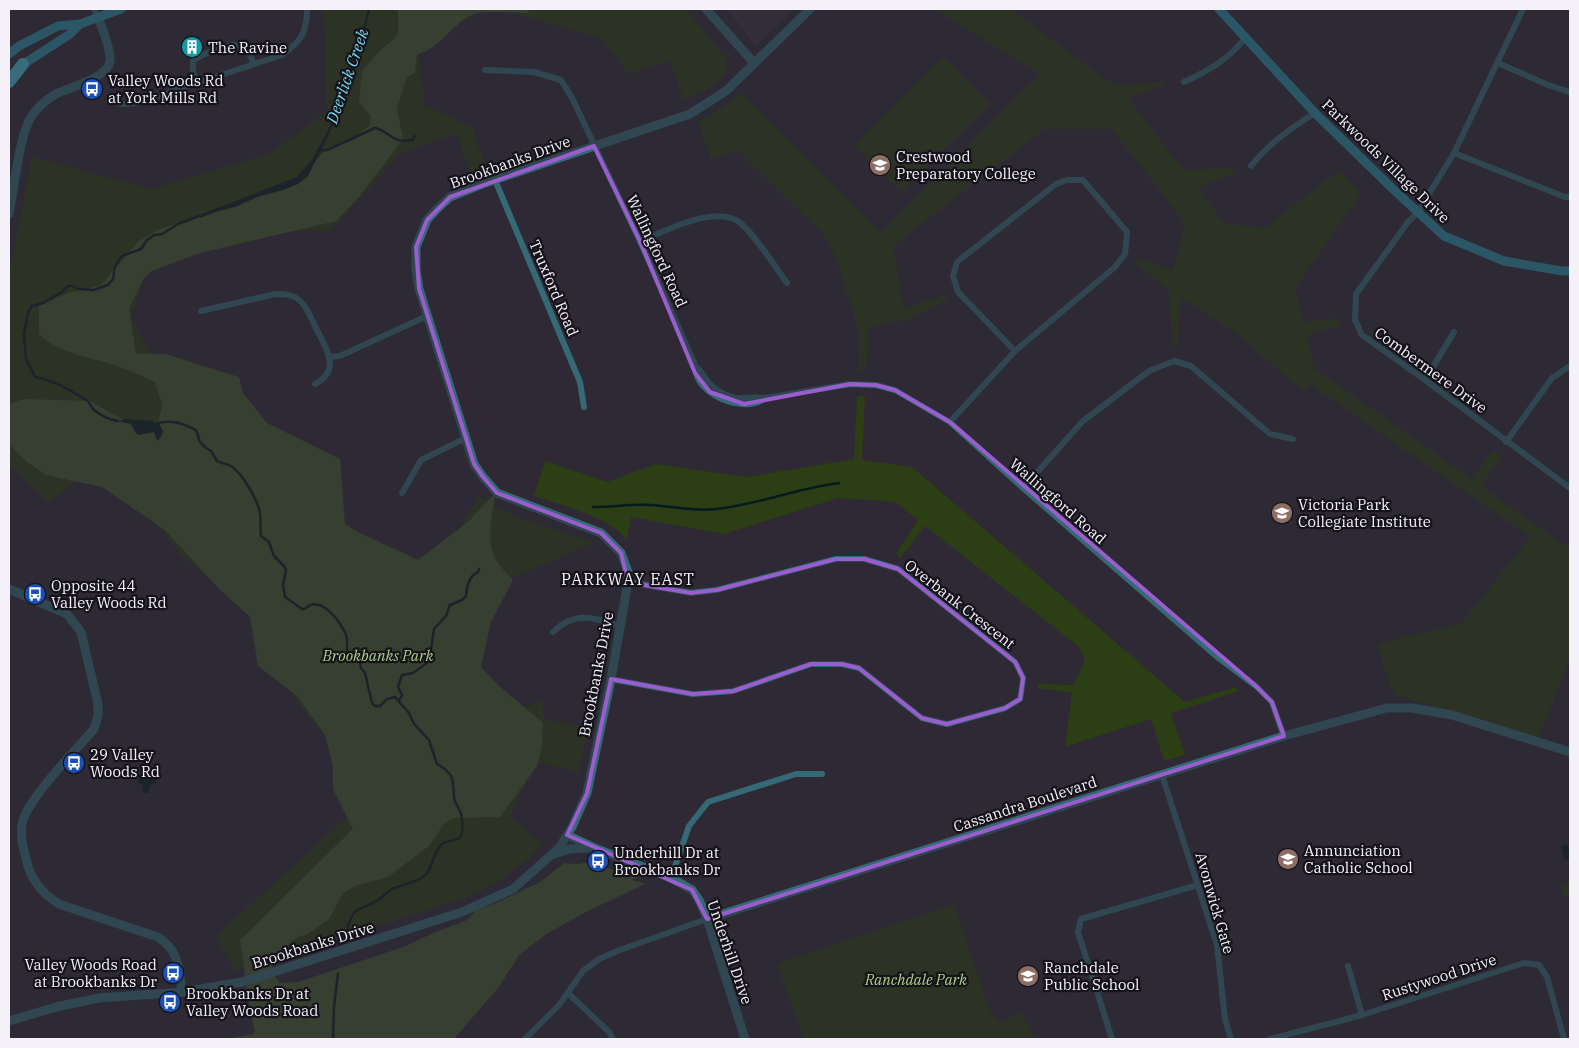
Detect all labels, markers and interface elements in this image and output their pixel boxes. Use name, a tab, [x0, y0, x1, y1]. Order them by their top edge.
water label: Deerlick Creek	[321, 26, 373, 127]
building icon: The Ravine	[180, 35, 204, 59]
place label: The Ravine	[208, 38, 287, 57]
place label: Valley Woods Rd at York Mills Rd	[108, 71, 224, 107]
bus stop icon: Valley Woods Rd at York Mills Rd	[80, 77, 104, 101]
street label: Parkwoods Village Drive	[1318, 95, 1454, 227]
street label: Brookbanks Drive	[447, 131, 573, 193]
place label: Crestwood Preparatory College	[896, 147, 1036, 183]
school or university icon: Crestwood Preparatory College	[868, 153, 892, 177]
street label: Wallingford Road	[623, 192, 691, 310]
street label: Truxford Road	[525, 237, 583, 339]
street label: Combermere Drive	[1371, 323, 1491, 417]
street label: Wallingford Road	[1006, 454, 1110, 548]
place label: Victoria Park Collegiate Institute	[1298, 495, 1431, 531]
school or university icon: Victoria Park Collegiate Institute	[1270, 501, 1294, 525]
street label: Overbank Crescent	[901, 555, 1019, 653]
district label: PARKWAY EAST	[561, 569, 695, 589]
place label: Opposite 44 Valley Woods Rd	[51, 576, 167, 612]
bus stop icon: Opposite 44 Valley Woods Rd	[23, 582, 47, 606]
street label: Brookbanks Drive	[575, 610, 617, 738]
park label: Brookbanks Park	[322, 646, 433, 665]
place label: 29 Valley Woods Rd	[90, 745, 160, 781]
bus stop icon: 29 Valley Woods Rd	[62, 751, 86, 775]
street label: Cassandra Boulevard	[951, 772, 1099, 836]
place label: Annunciation Catholic School	[1304, 841, 1413, 877]
place label: Underhill Dr at Brookbanks Dr	[614, 843, 721, 879]
school or university icon: Annunciation Catholic School	[1276, 847, 1300, 871]
bus stop icon: Underhill Dr at Brookbanks Dr	[586, 849, 610, 873]
street label: Avonwick Gate	[1191, 850, 1239, 956]
street label: Underhill Drive	[703, 897, 757, 1007]
street label: Brookbanks Drive	[250, 917, 376, 973]
street label: Rustywood Drive	[1379, 950, 1499, 1004]
place label: Valley Woods Road at Brookbanks Dr	[25, 955, 157, 991]
place label: Ranchdale Public School	[1044, 958, 1140, 994]
bus stop icon: Valley Woods Road at Brookbanks Dr	[161, 961, 185, 985]
school or university icon: Ranchdale Public School	[1016, 964, 1040, 988]
park label: Ranchdale Park	[864, 970, 967, 989]
place label: Brookbanks Dr at Valley Woods Road	[186, 984, 318, 1020]
bus stop icon: Brookbanks Dr at Valley Woods Road	[158, 990, 182, 1014]

